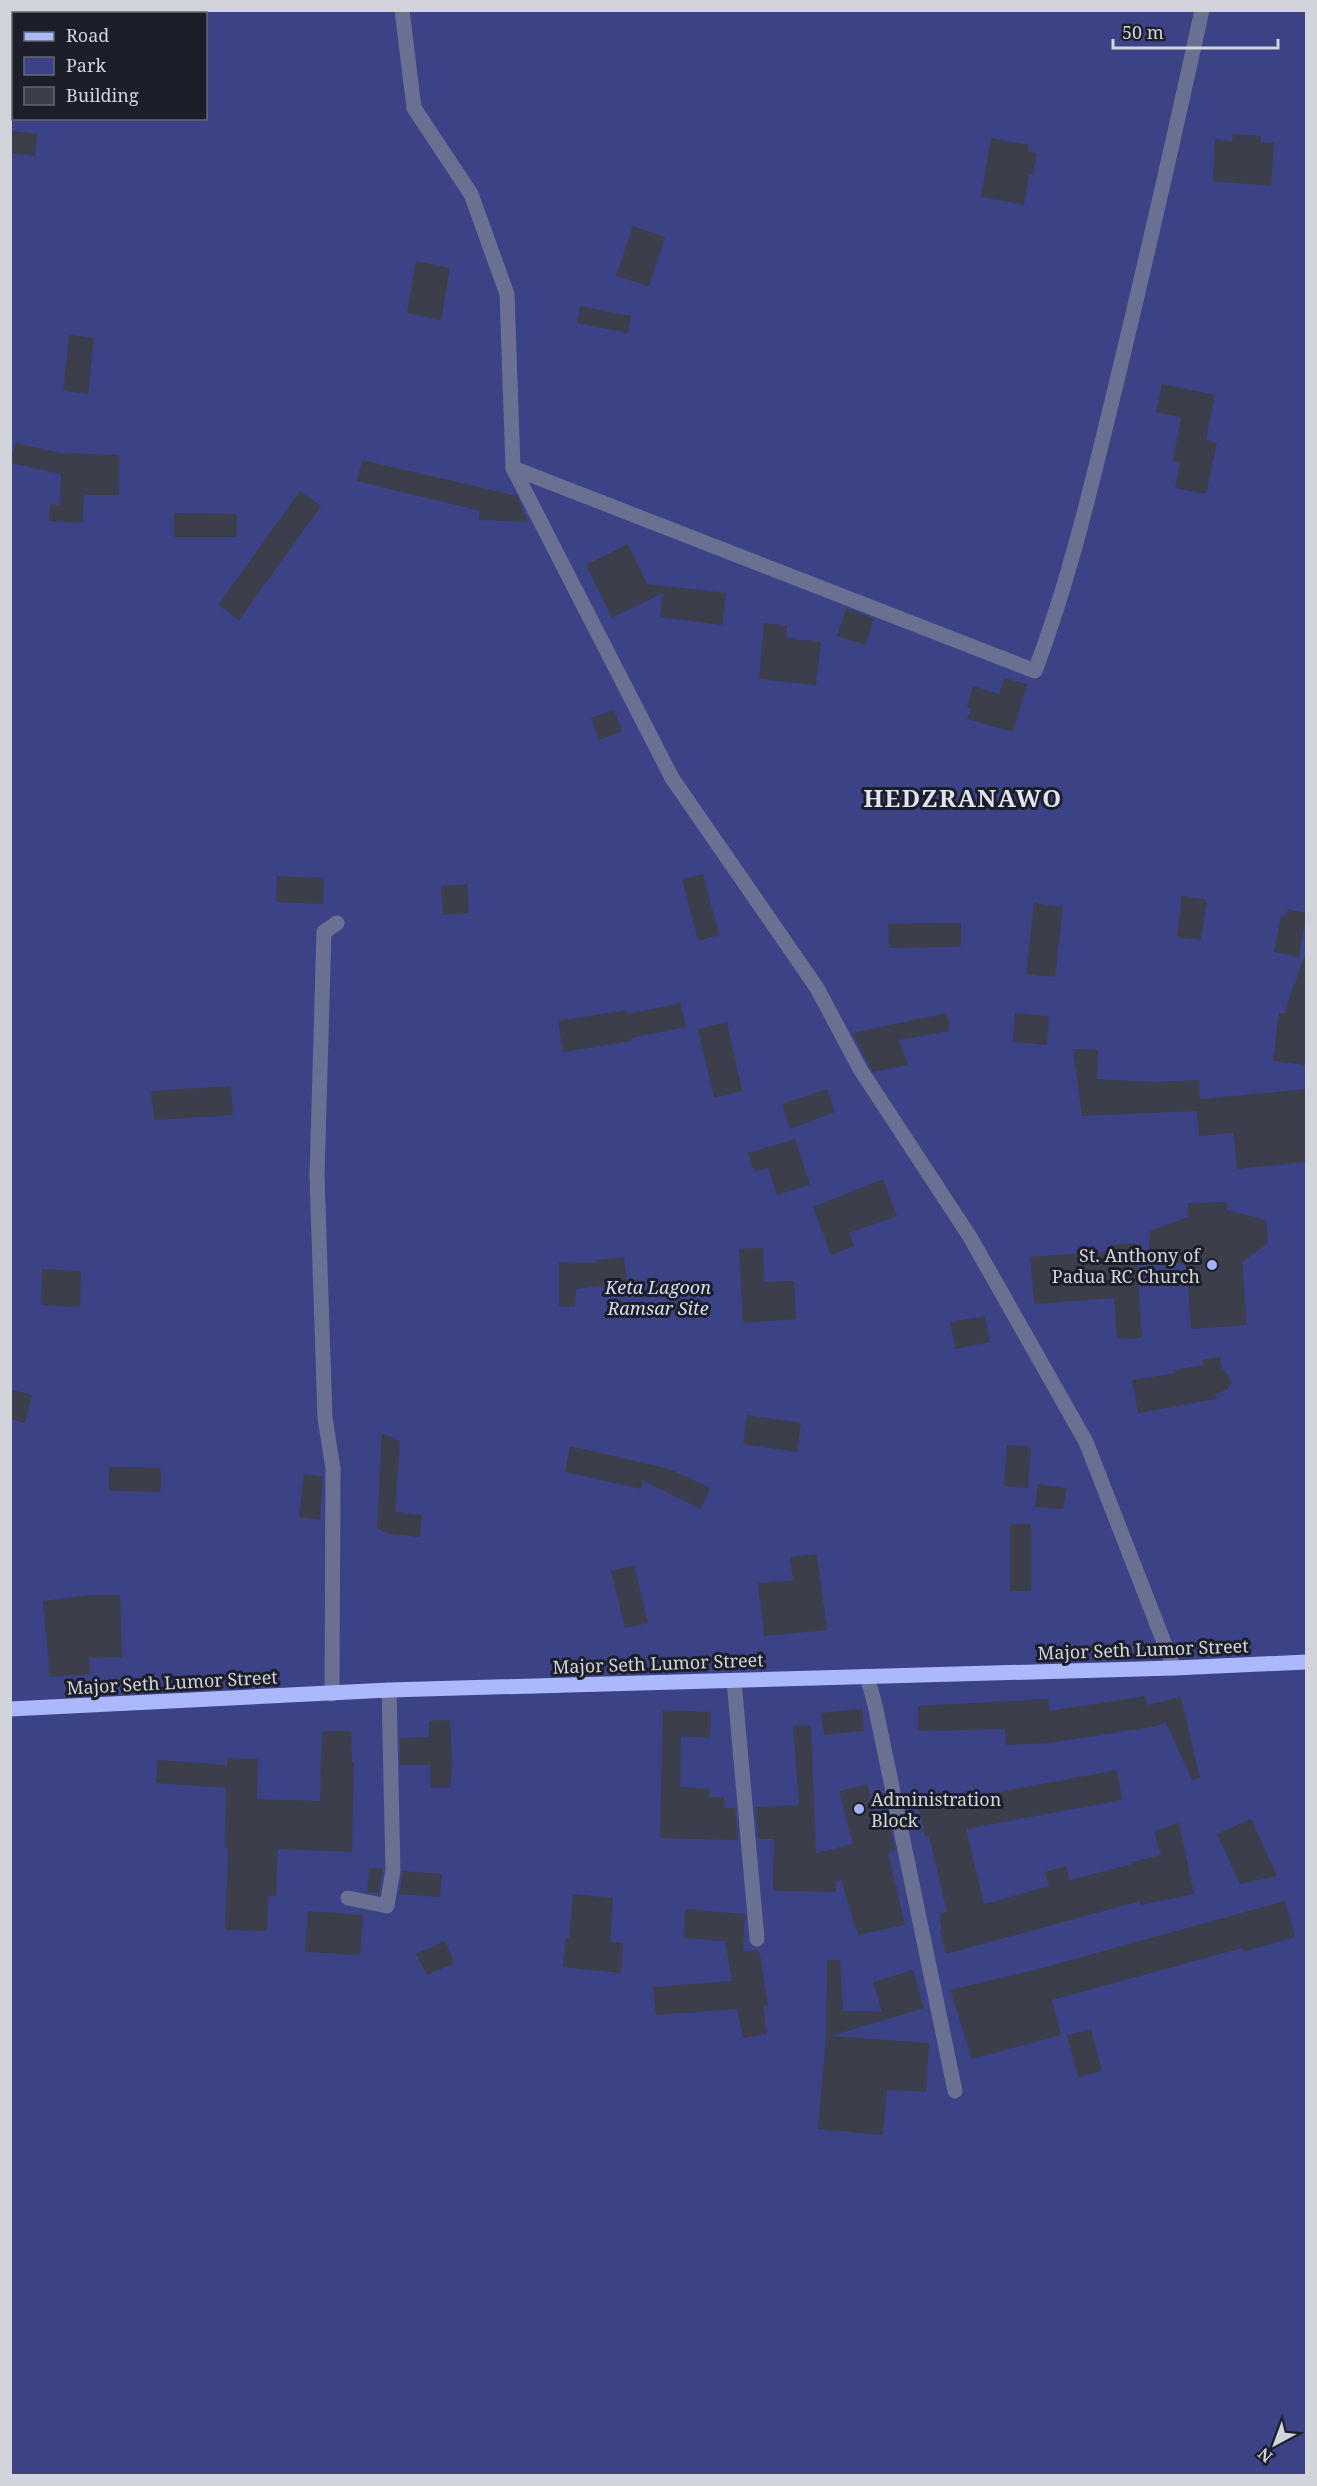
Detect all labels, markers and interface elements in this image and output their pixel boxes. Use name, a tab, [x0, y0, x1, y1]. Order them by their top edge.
legend	[12, 12, 207, 120]
scale bar	[1113, 12, 1278, 50]
text: 50 m	[1122, 20, 1164, 44]
text: Road	[66, 23, 109, 47]
text: Park	[66, 53, 106, 77]
text: Building	[66, 83, 139, 107]
district label: HEDZRANAWO	[863, 781, 1063, 814]
place label: St. Anthony of Padua RC Church	[1052, 1243, 1201, 1288]
marker: St. Anthony of Padua RC Church	[1205, 1258, 1219, 1272]
park label: Keta Lagoon Ramsar Site	[604, 1275, 711, 1320]
street label: Major Seth Lumor Street	[1037, 1633, 1249, 1665]
street label: Major Seth Lumor Street	[552, 1647, 764, 1679]
street label: Major Seth Lumor Street	[66, 1664, 278, 1700]
place label: Administration Block	[871, 1787, 1002, 1832]
marker: Administration Block	[852, 1802, 866, 1816]
north arrow	[1245, 2414, 1305, 2474]
text: N	[1253, 2443, 1277, 2468]

